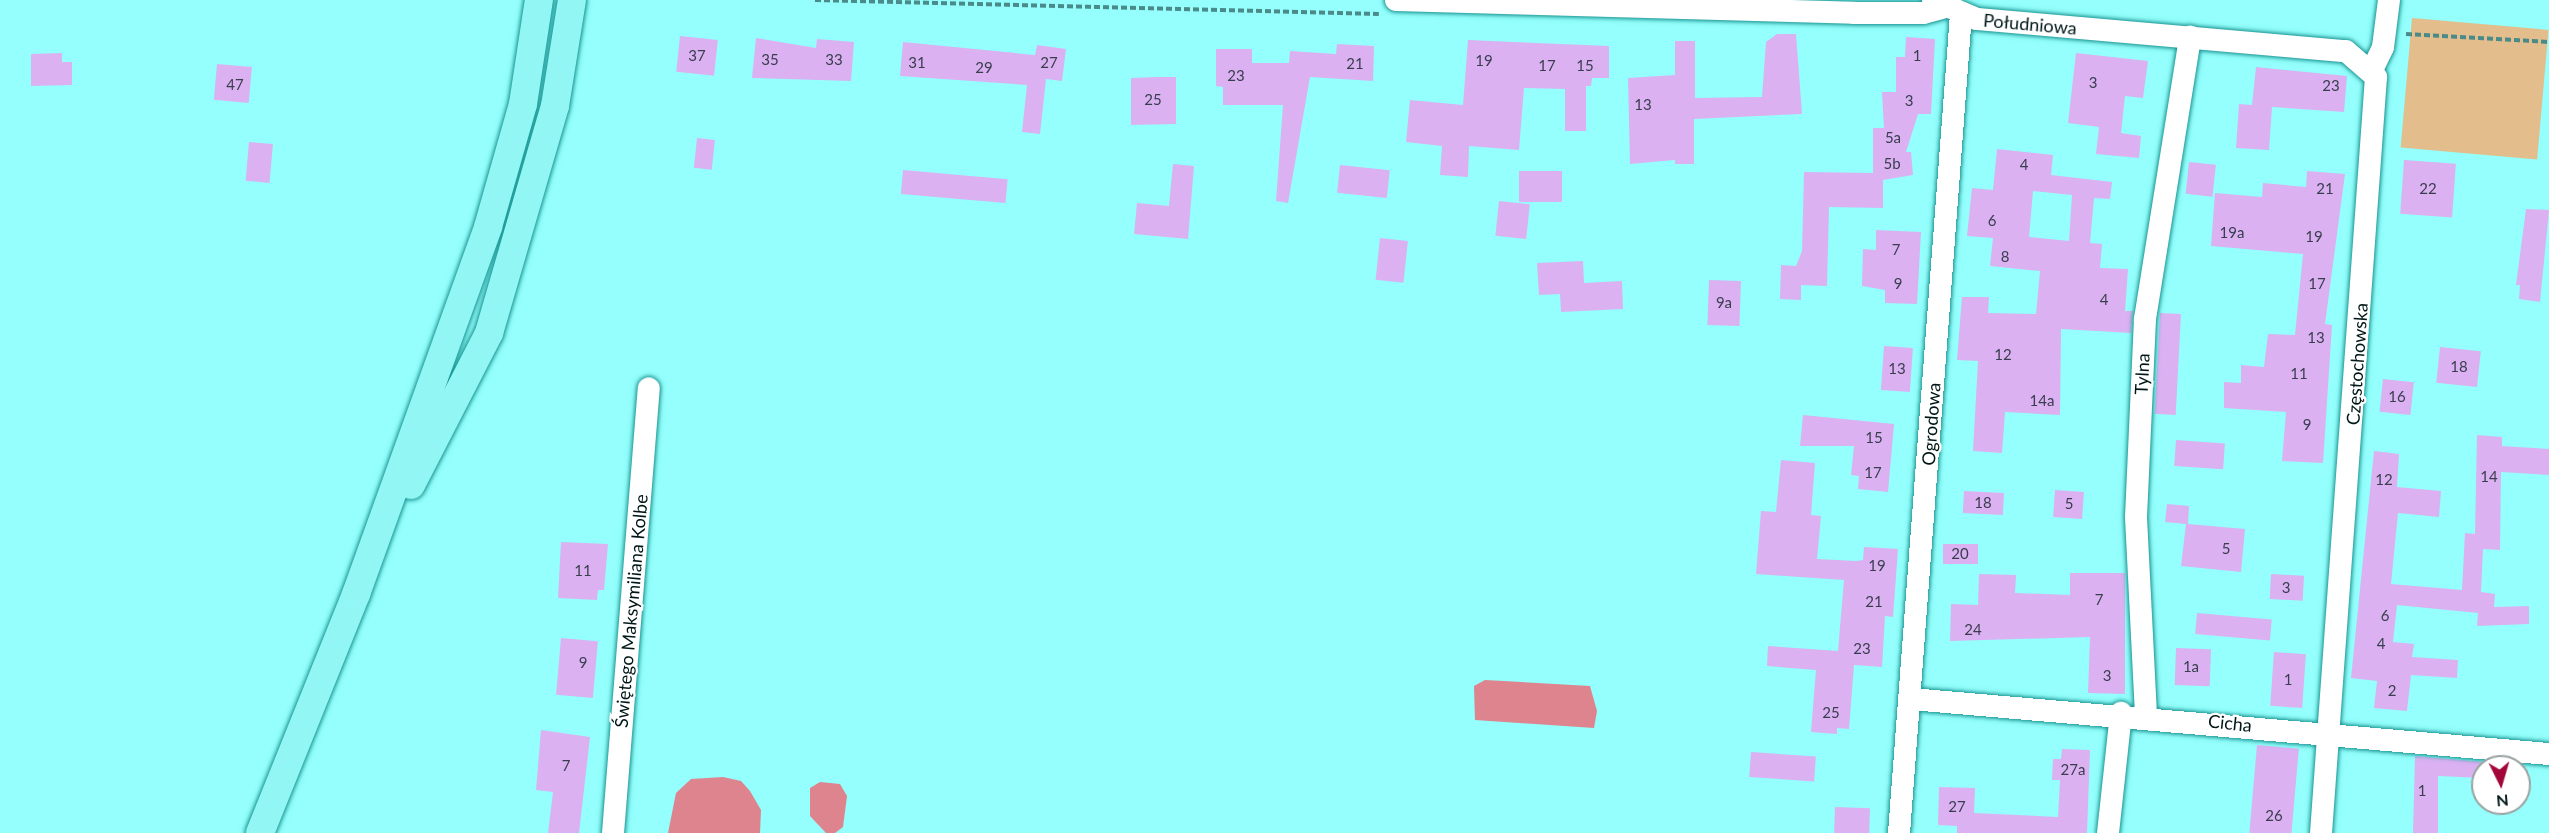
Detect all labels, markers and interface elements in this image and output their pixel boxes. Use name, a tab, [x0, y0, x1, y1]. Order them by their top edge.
street label: Południowa	[1982, 9, 2078, 39]
house number: 37	[688, 47, 706, 65]
house number: 1	[1913, 47, 1921, 65]
house number: 35	[761, 51, 779, 69]
house number: 33	[825, 51, 843, 69]
house number: 19	[1475, 52, 1493, 70]
house number: 31	[908, 54, 926, 72]
house number: 27	[1040, 54, 1058, 72]
house number: 21	[1346, 55, 1364, 73]
house number: 17	[1538, 57, 1556, 75]
house number: 15	[1576, 57, 1594, 75]
house number: 29	[975, 59, 993, 77]
house number: 23	[1227, 67, 1245, 85]
house number: 3	[2089, 74, 2097, 92]
house number: 47	[226, 76, 244, 94]
house number: 23	[2322, 77, 2340, 95]
house number: 25	[1144, 91, 1162, 109]
house number: 3	[1905, 92, 1913, 110]
house number: 13	[1634, 96, 1652, 114]
house number: 5a	[1885, 129, 1901, 147]
house number: 5b	[1883, 155, 1901, 173]
house number: 4	[2020, 156, 2028, 174]
house number: 21	[2316, 180, 2334, 198]
house number: 22	[2419, 180, 2437, 198]
house number: 6	[1988, 212, 1996, 230]
house number: 19a	[2220, 224, 2244, 242]
house number: 19	[2305, 228, 2323, 246]
house number: 7	[1892, 241, 1900, 259]
house number: 8	[2001, 248, 2009, 266]
house number: 9	[1894, 275, 1902, 293]
house number: 17	[2308, 275, 2326, 293]
house number: 4	[2100, 291, 2108, 309]
house number: 9a	[1716, 294, 1732, 312]
street label: Częstochowska	[2342, 302, 2372, 426]
house number: 13	[2307, 329, 2325, 347]
house number: 12	[1994, 346, 2012, 364]
street label: Tylna	[2130, 353, 2154, 395]
house number: 18	[2450, 358, 2468, 376]
house number: 13	[1888, 360, 1906, 378]
house number: 11	[2290, 365, 2308, 383]
street label: Ogrodowa	[1917, 382, 1945, 466]
house number: 16	[2388, 388, 2406, 406]
house number: 14a	[2030, 392, 2054, 410]
house number: 9	[2303, 416, 2311, 434]
house number: 15	[1865, 429, 1883, 447]
house number: 17	[1864, 464, 1882, 482]
house number: 14	[2480, 468, 2498, 486]
house number: 12	[2375, 471, 2393, 489]
street label: Świętego Maksymiliana Kolbe	[610, 493, 652, 729]
house number: 18	[1974, 494, 1992, 512]
house number: 5	[2065, 495, 2073, 513]
house number: 5	[2222, 540, 2230, 558]
house number: 20	[1951, 545, 1969, 563]
house number: 19	[1868, 557, 1886, 575]
house number: 11	[574, 562, 592, 580]
house number: 3	[2282, 579, 2290, 597]
house number: 7	[2095, 591, 2103, 609]
house number: 21	[1865, 593, 1883, 611]
house number: 6	[2381, 607, 2389, 625]
house number: 24	[1964, 621, 1982, 639]
house number: 4	[2377, 635, 2385, 653]
house number: 23	[1853, 640, 1871, 658]
house number: 9	[579, 654, 587, 672]
house number: 1a	[2183, 658, 2199, 676]
house number: 3	[2103, 667, 2111, 685]
house number: 1	[2284, 671, 2292, 689]
house number: 2	[2388, 682, 2396, 700]
house number: 25	[1822, 704, 1840, 722]
street label: Cicha	[2207, 710, 2253, 736]
north arrow	[2471, 755, 2531, 815]
house number: 7	[562, 757, 570, 775]
house number: 27a	[2061, 761, 2085, 779]
house number: 1	[2418, 782, 2426, 800]
text: N	[2495, 791, 2509, 811]
house number: 27	[1948, 798, 1966, 816]
house number: 26	[2265, 807, 2283, 825]

